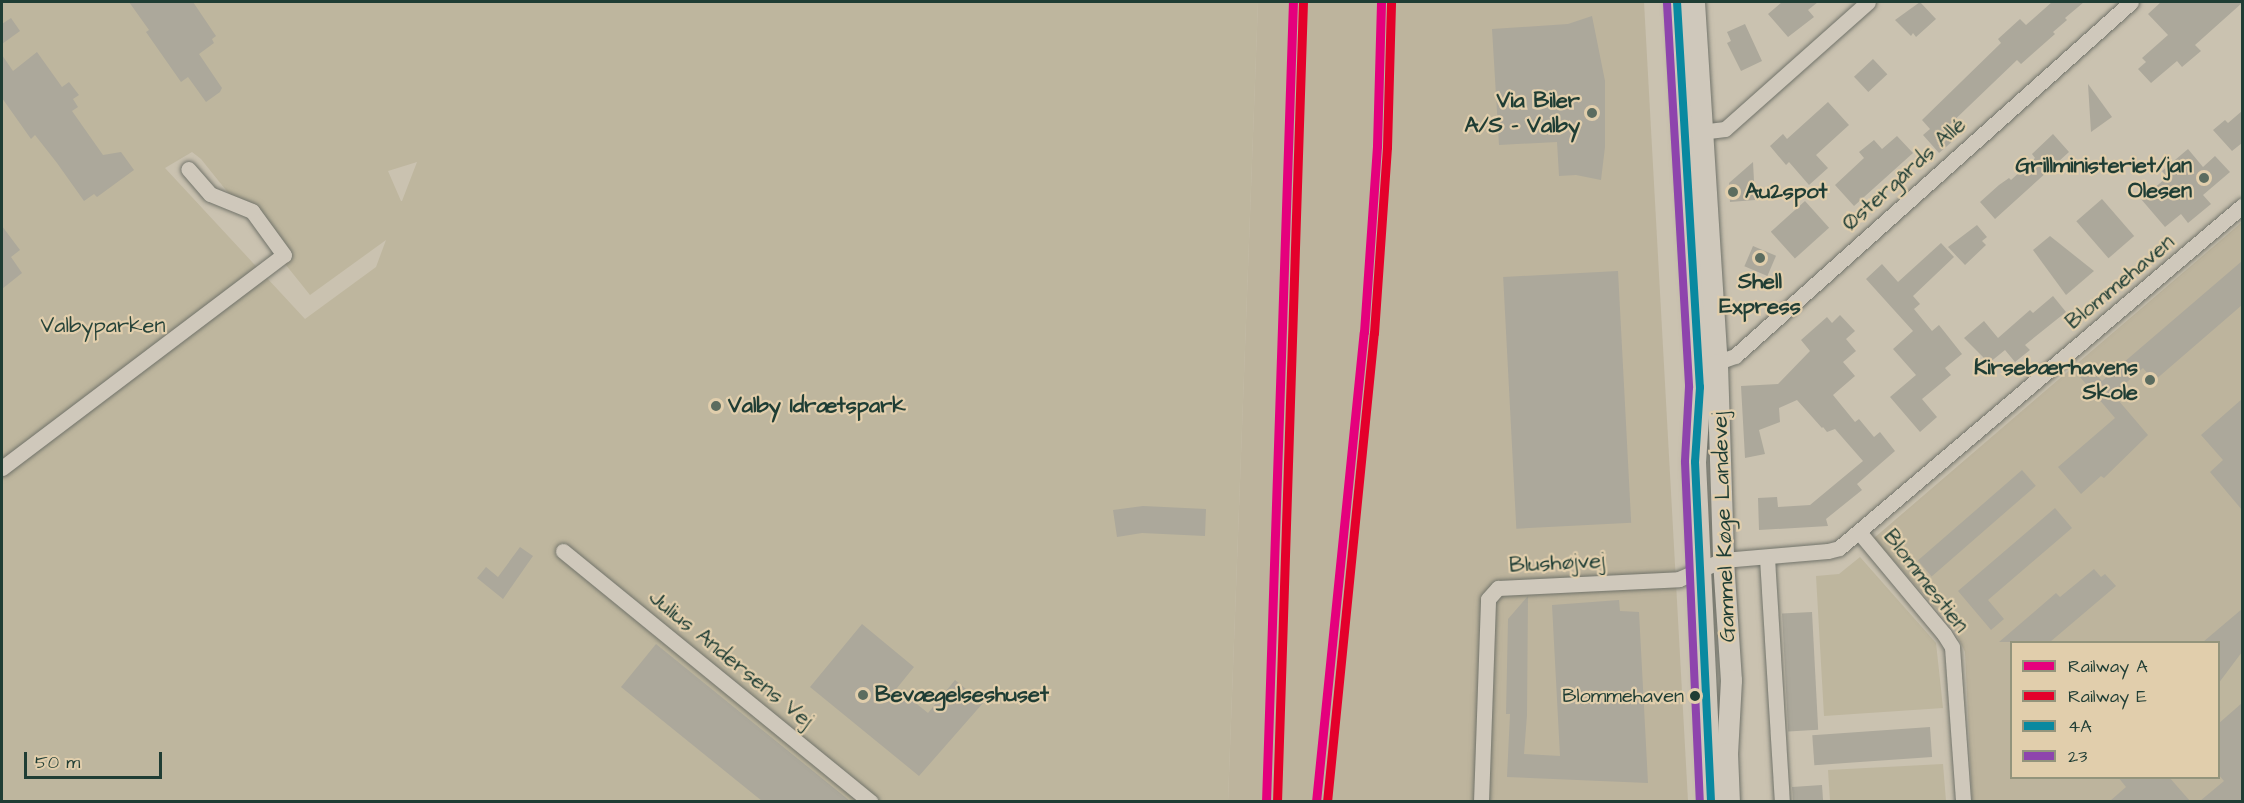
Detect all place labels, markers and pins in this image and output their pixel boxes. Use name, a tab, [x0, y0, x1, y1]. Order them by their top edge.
place label: Via Biler A/S - Valby	[1464, 87, 1580, 138]
marker: Via Biler A/S - Valby	[1585, 106, 1599, 120]
place label: Grillministeriet/jan Olesen	[2015, 152, 2192, 204]
marker: Grillministeriet/jan Olesen	[2197, 171, 2211, 185]
place label: Au2spot	[1745, 179, 1827, 205]
marker: Au2spot	[1726, 185, 1740, 199]
marker: Shell Express	[1753, 251, 1767, 265]
place label: Shell Express	[1719, 268, 1801, 320]
place label: Kirsebærhavens Skole	[1974, 354, 2138, 406]
marker: Kirsebærhavens Skole	[2143, 373, 2157, 387]
place label: Valby Idrætspark	[728, 393, 906, 419]
marker: Valby Idrætspark	[709, 399, 723, 413]
place label: Bevægelseshuset	[875, 682, 1049, 708]
place label: Blommehaven	[1562, 684, 1684, 708]
marker: Bevægelseshuset	[856, 688, 870, 702]
marker: Blommehaven	[1689, 690, 1701, 702]

